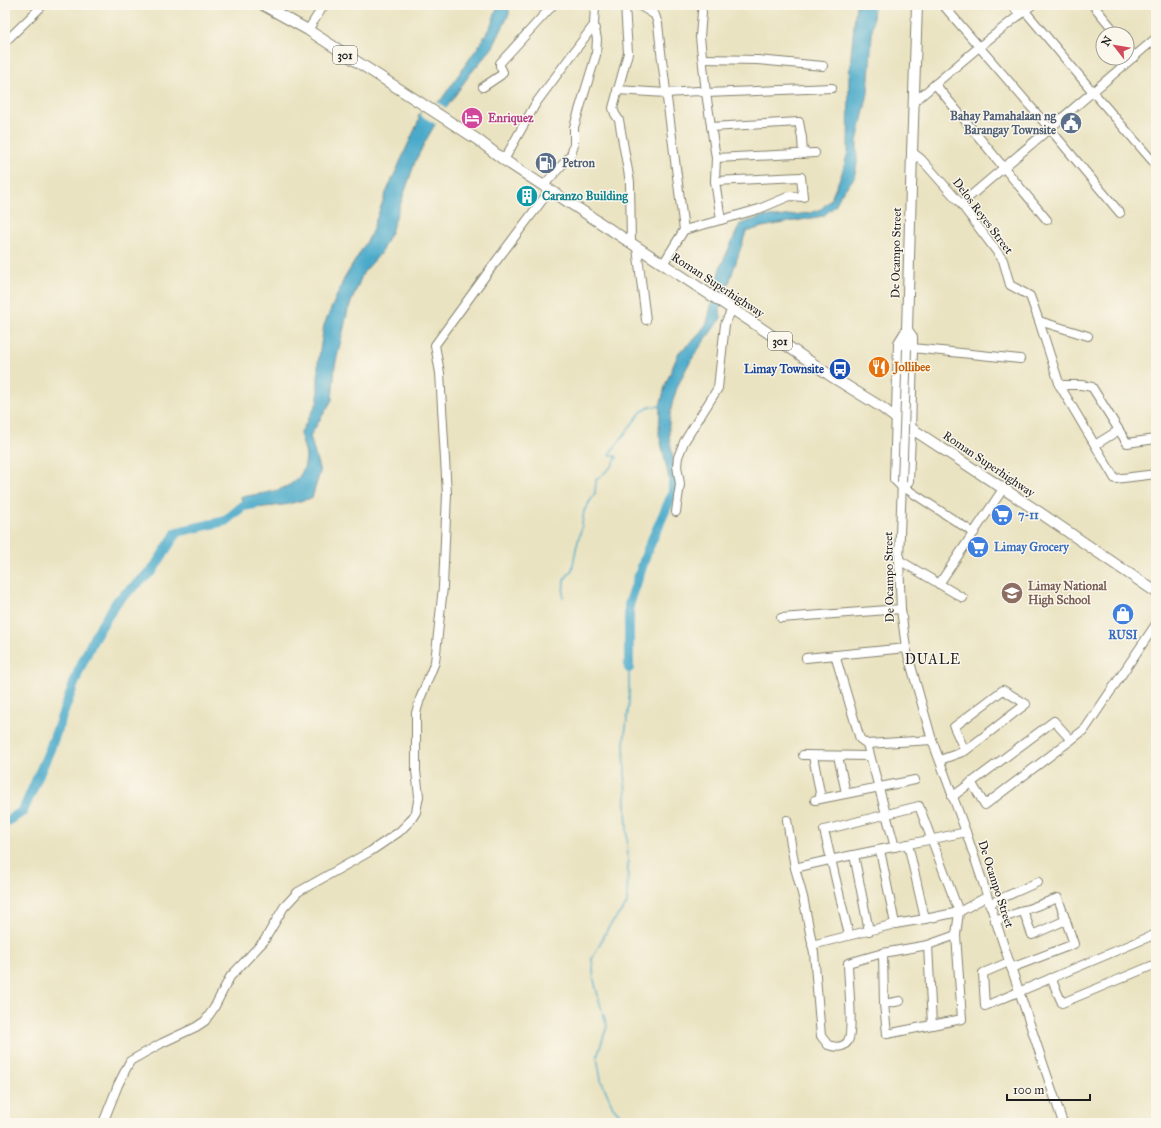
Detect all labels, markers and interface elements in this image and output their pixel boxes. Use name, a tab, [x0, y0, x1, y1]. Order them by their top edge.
north arrow	[1095, 26, 1135, 66]
text: N	[1099, 33, 1115, 48]
road number: 301	[333, 46, 357, 64]
hotel icon: Enriquez	[459, 105, 485, 131]
place label: Bahay Pamahalaan ng Barangay Townsite	[950, 109, 1056, 138]
public building icon: Bahay Pamahalaan ng Barangay Townsite	[1058, 110, 1084, 136]
place label: Enriquez	[488, 111, 534, 126]
fuel station icon: Petron	[533, 150, 559, 176]
place label: Petron	[562, 156, 595, 170]
street label: Delos Reyes Street	[950, 175, 1017, 257]
building icon: Caranzo Building	[514, 183, 540, 209]
place label: Caranzo Building	[542, 189, 628, 204]
street label: De Ocampo Street	[888, 207, 904, 299]
street label: Roman Superhighway	[668, 250, 767, 321]
road number: 301	[768, 332, 792, 350]
restaurant icon: Jollibee	[866, 354, 892, 380]
bus stop icon: Limay Townsite	[827, 356, 853, 382]
place label: Jollibee	[892, 360, 930, 375]
place label: Limay Townsite	[744, 362, 824, 377]
street label: Roman Superhighway	[940, 428, 1038, 501]
supermarket icon: 7-11	[989, 502, 1015, 528]
place label: 7-11	[1018, 508, 1039, 522]
street label: De Ocampo Street	[881, 531, 897, 623]
supermarket icon: Limay Grocery	[965, 534, 991, 560]
place label: Limay Grocery	[994, 540, 1070, 555]
place label: Limay National High School	[1028, 579, 1108, 608]
school or university icon: Limay National High School	[999, 580, 1025, 606]
shop icon: RUSI	[1110, 601, 1136, 627]
place label: RUSI	[1108, 628, 1139, 642]
district label: DUALE	[905, 651, 961, 668]
street label: De Ocampo Street	[975, 839, 1017, 930]
scale bar	[1007, 1076, 1090, 1102]
text: 100 m	[1013, 1083, 1044, 1097]

